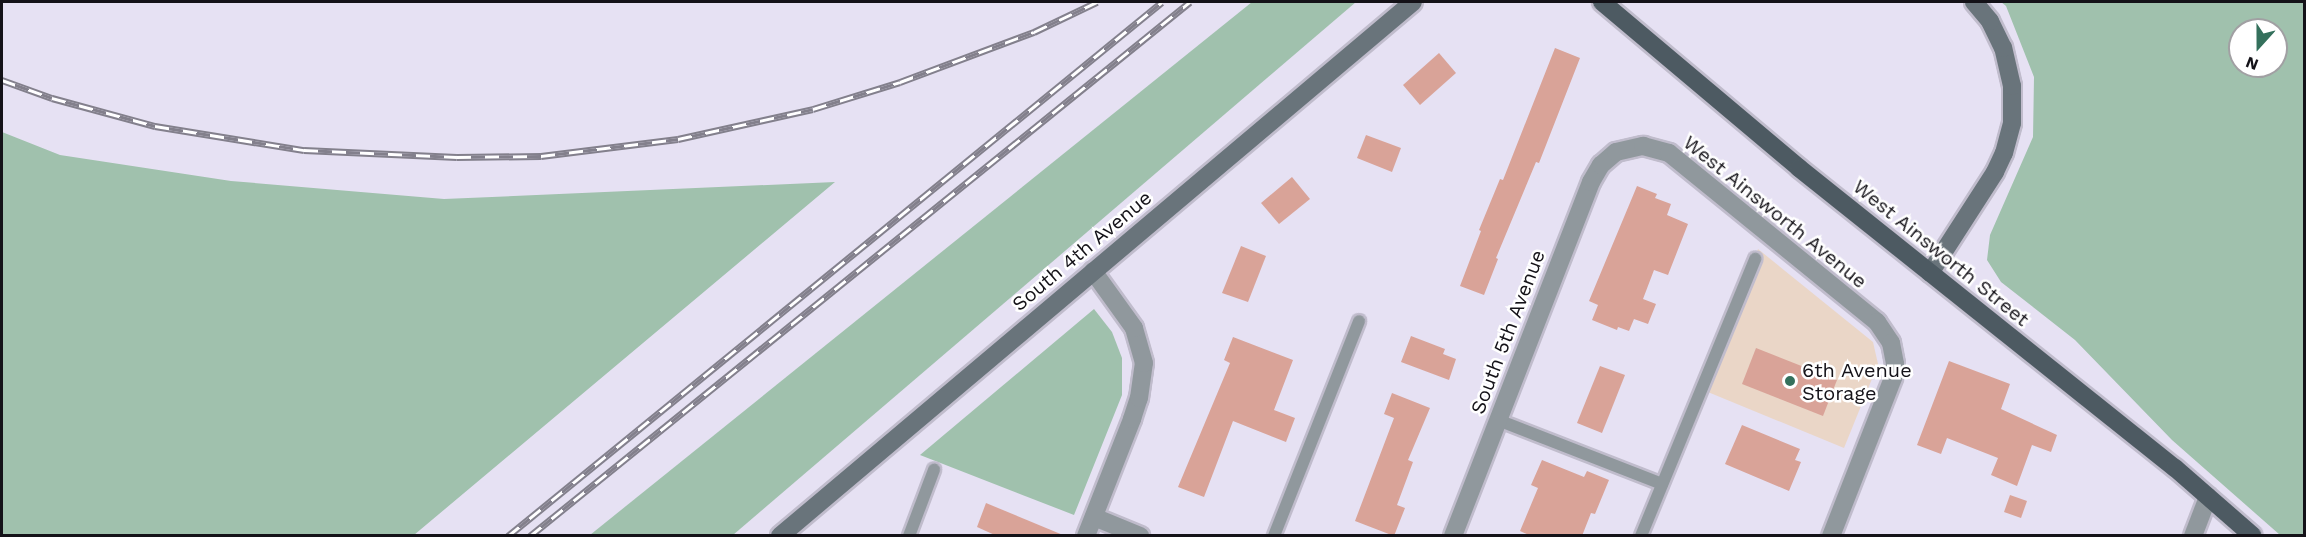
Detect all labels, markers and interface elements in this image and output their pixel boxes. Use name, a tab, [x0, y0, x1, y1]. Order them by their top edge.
north arrow	[2228, 18, 2288, 78]
text: N	[2243, 52, 2261, 74]
street label: West Ainsworth Avenue	[1678, 130, 1872, 294]
street label: West Ainsworth Street	[1848, 174, 2034, 332]
street label: South 4th Avenue	[1007, 185, 1157, 317]
street label: South 5th Avenue	[1465, 246, 1551, 418]
place label: 6th Avenue Storage	[1802, 358, 1912, 405]
marker: 6th Avenue Storage	[1783, 374, 1797, 388]

